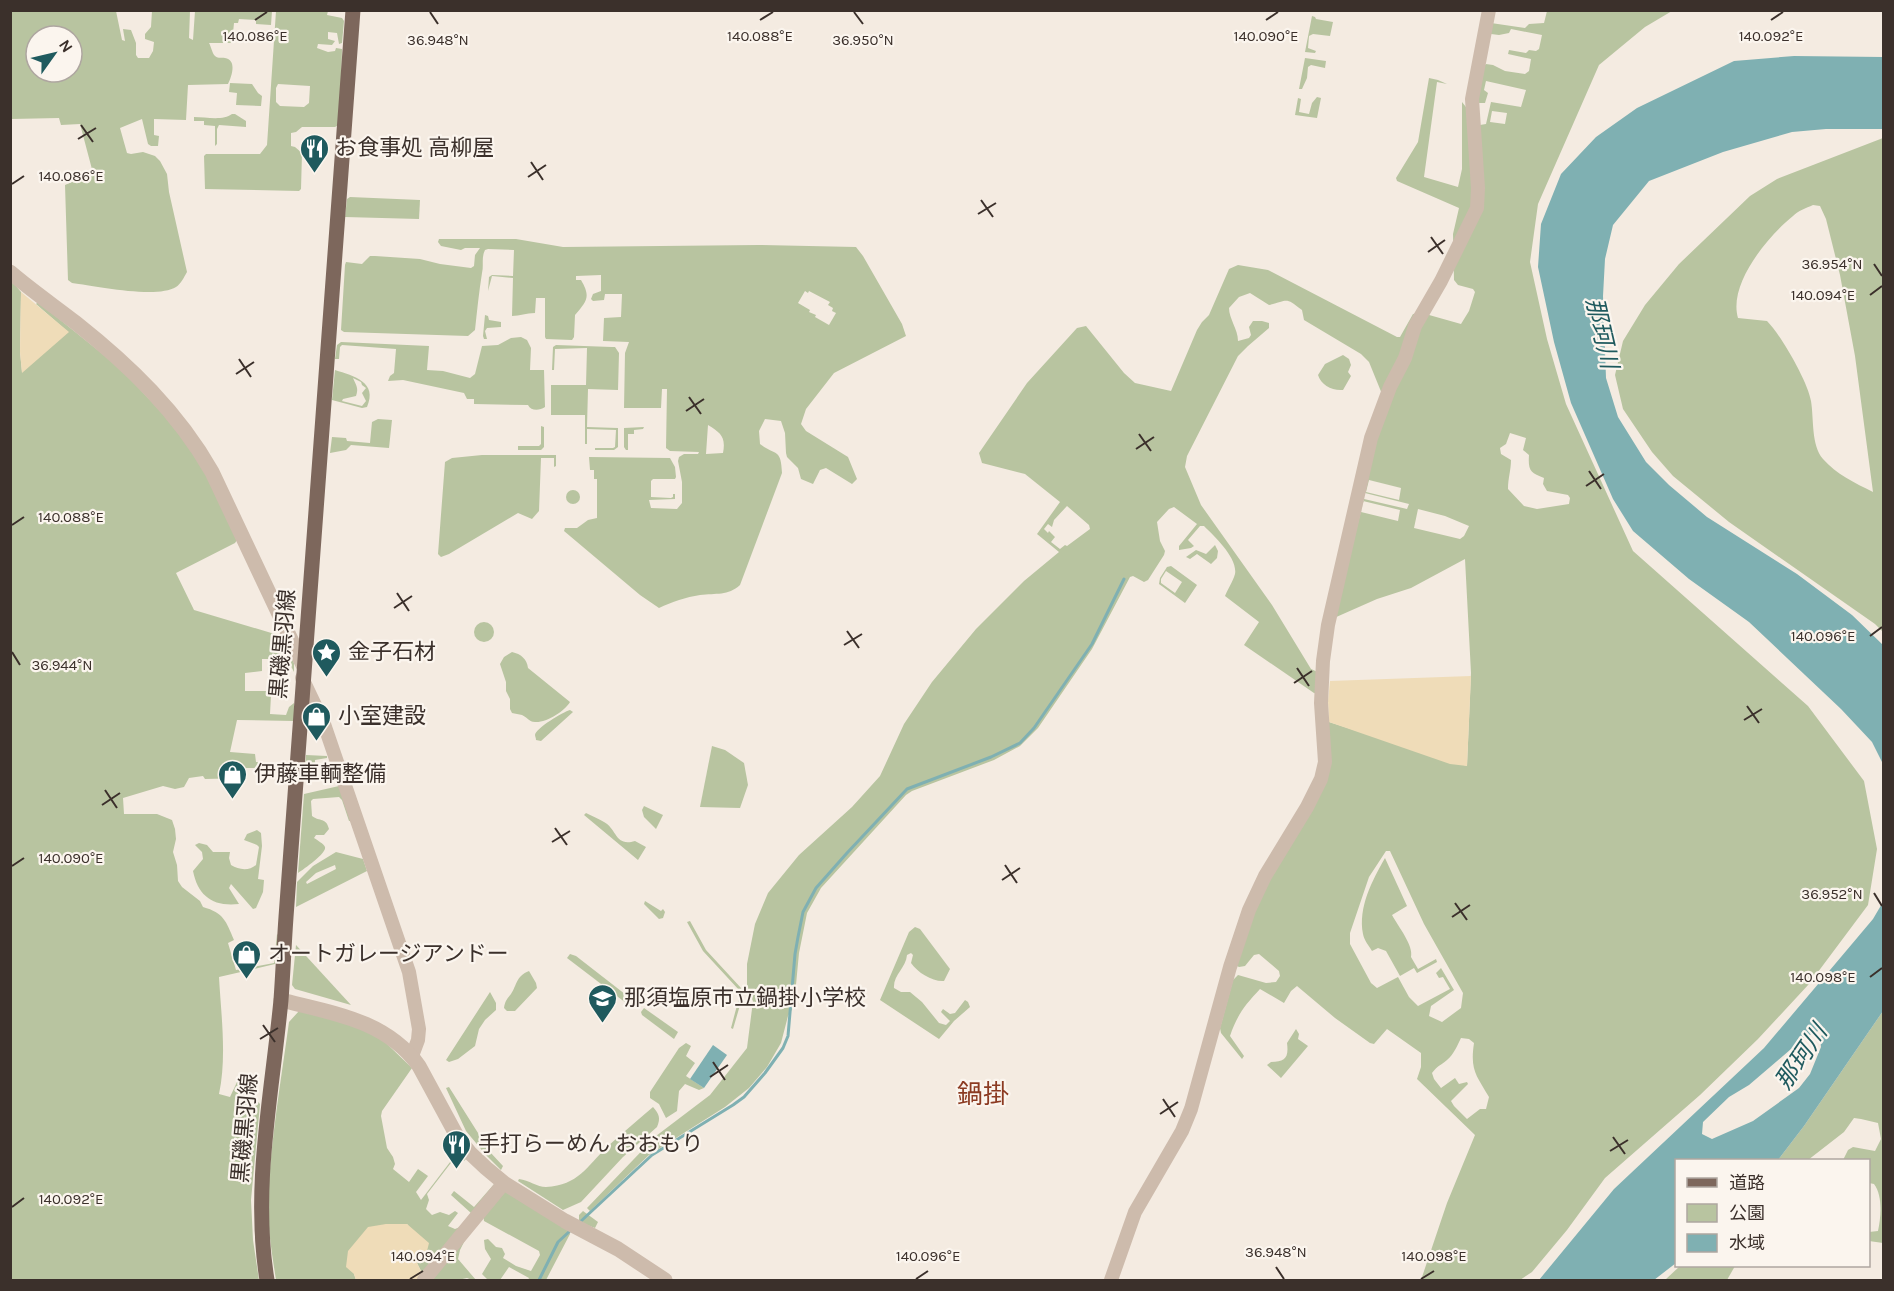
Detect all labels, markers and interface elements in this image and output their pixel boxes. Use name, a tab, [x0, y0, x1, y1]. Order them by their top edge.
north arrow	[24, 24, 84, 84]
text: 140.086°E	[222, 27, 288, 45]
text: 140.088°E	[727, 27, 793, 45]
text: 140.090°E	[1234, 27, 1298, 45]
text: 140.092°E	[1739, 27, 1803, 45]
text: 36.948°N	[407, 31, 469, 49]
text: 36.950°N	[832, 31, 894, 49]
text: N	[55, 36, 77, 56]
restaurant icon: お食事処 高柳屋	[298, 132, 330, 174]
place label: お食事処 高柳屋	[335, 135, 494, 161]
text: 140.086°E	[38, 167, 104, 185]
text: 36.954°N	[1801, 255, 1863, 273]
text: 140.094°E	[1791, 286, 1855, 304]
water label: 那珂川	[1580, 295, 1624, 374]
text: 140.088°E	[38, 508, 104, 526]
street label: 黒磯黒羽線	[265, 588, 301, 700]
text: 140.096°E	[1791, 627, 1855, 645]
place icon: 金子石材	[311, 636, 343, 678]
place label: 金子石材	[348, 639, 436, 665]
text: 36.944°N	[32, 656, 92, 674]
shop icon: 小室建設	[301, 700, 333, 742]
place label: 小室建設	[338, 703, 426, 729]
shop icon: 伊藤車輌整備	[217, 758, 249, 800]
place label: 伊藤車輌整備	[254, 761, 386, 787]
text: 140.090°E	[39, 849, 103, 867]
text: 36.952°N	[1801, 885, 1863, 903]
shop icon: オートガレージアンドー	[231, 938, 263, 980]
place label: オートガレージアンドー	[268, 941, 509, 967]
text: 140.098°E	[1790, 968, 1856, 986]
school or university icon: 那須塩原市立鍋掛小学校	[587, 982, 619, 1024]
place label: 那須塩原市立鍋掛小学校	[624, 985, 866, 1011]
water label: 那珂川	[1769, 1017, 1834, 1095]
street label: 黒磯黒羽線	[227, 1072, 263, 1184]
district label: 鍋掛	[957, 1079, 1009, 1110]
restaurant icon: 手打らーめん おおもり	[441, 1128, 473, 1170]
place label: 手打らーめん おおもり	[478, 1131, 703, 1157]
legend	[1675, 1159, 1870, 1267]
text: 道路	[1729, 1172, 1765, 1194]
text: 140.092°E	[39, 1190, 103, 1208]
text: 公園	[1729, 1202, 1765, 1224]
text: 水域	[1729, 1232, 1765, 1254]
text: 36.948°N	[1245, 1243, 1307, 1261]
text: 140.094°E	[391, 1247, 455, 1265]
text: 140.096°E	[896, 1247, 960, 1265]
text: 140.098°E	[1401, 1247, 1467, 1265]

